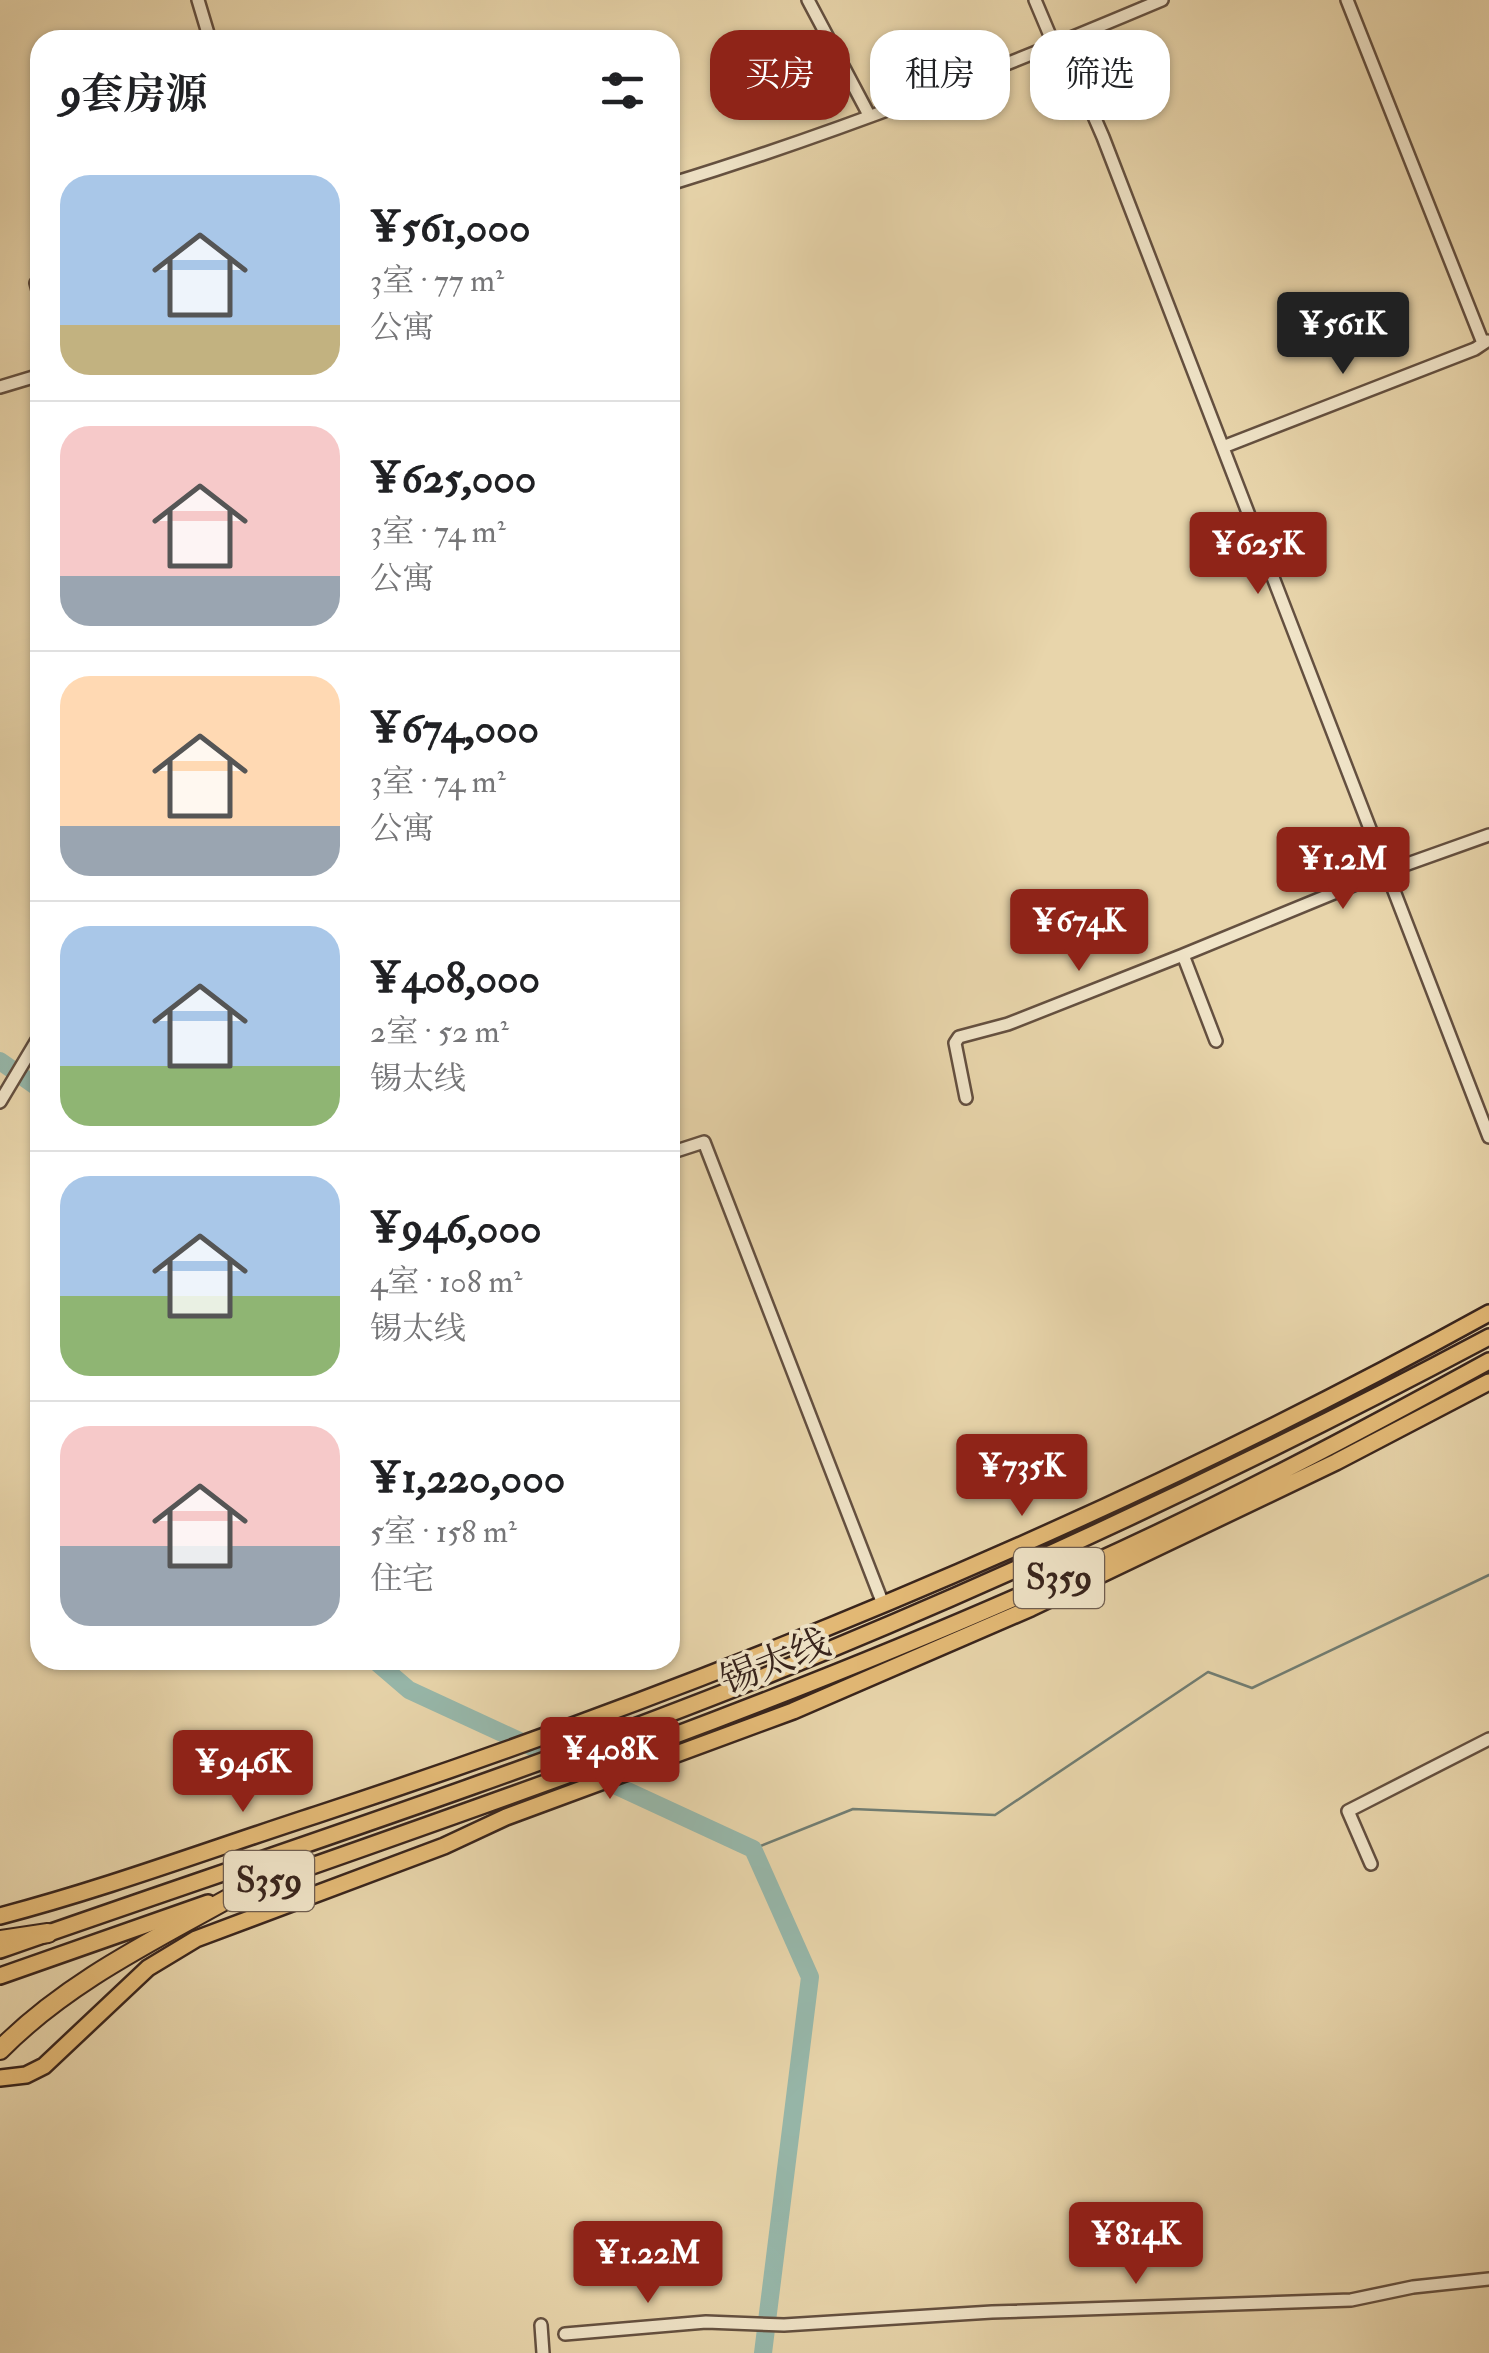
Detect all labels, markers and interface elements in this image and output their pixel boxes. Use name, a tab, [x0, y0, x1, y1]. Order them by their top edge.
chip: 买房	[710, 30, 850, 120]
chip: 租房	[870, 30, 1010, 120]
chip: 筛选	[1030, 30, 1170, 120]
icon: filters	[595, 63, 650, 118]
text: 9套房源	[60, 69, 208, 121]
text: ¥561,000	[370, 202, 530, 254]
icon: home	[140, 215, 260, 335]
text: 3室 · 77 m²	[370, 261, 504, 301]
pin: ¥561K	[1273, 292, 1413, 377]
text: ¥561K	[1299, 304, 1387, 344]
text: 公寓	[370, 308, 434, 348]
text: ¥625,000	[370, 453, 536, 505]
icon: home	[140, 466, 260, 586]
text: 3室 · 74 m²	[370, 512, 506, 552]
pin: ¥625K	[1188, 512, 1328, 597]
text: ¥625K	[1212, 524, 1304, 564]
text: 公寓	[370, 559, 434, 599]
text: ¥674,000	[370, 703, 539, 755]
icon: home	[140, 716, 260, 836]
text: 3室 · 74 m²	[370, 762, 506, 802]
text: 公寓	[370, 809, 434, 849]
pin: ¥1.2M	[1273, 827, 1413, 912]
text: ¥1.2M	[1299, 839, 1387, 879]
pin: ¥674K	[1009, 889, 1149, 974]
text: ¥674K	[1032, 901, 1126, 941]
text: ¥408,000	[370, 953, 540, 1005]
icon: home	[140, 966, 260, 1086]
text: 2室 · 52 m²	[370, 1012, 509, 1052]
text: 锡太线	[370, 1059, 466, 1099]
text: ¥946,000	[370, 1203, 541, 1255]
icon: home	[140, 1216, 260, 1336]
text: 4室 · 108 m²	[370, 1262, 522, 1302]
text: 锡太线	[370, 1309, 466, 1349]
pin: ¥735K	[952, 1434, 1092, 1519]
text: ¥735K	[978, 1446, 1066, 1486]
text: ¥1,220,000	[370, 1453, 565, 1505]
icon: home	[140, 1466, 260, 1586]
text: 5室 · 158 m²	[370, 1512, 517, 1552]
road number: S359	[1014, 1548, 1104, 1608]
text: 住宅	[370, 1559, 434, 1599]
street label: 锡太线	[713, 1618, 837, 1706]
pin: ¥408K	[540, 1717, 680, 1802]
text: ¥408K	[562, 1729, 658, 1769]
pin: ¥946K	[173, 1730, 313, 1815]
text: ¥946K	[195, 1742, 291, 1782]
road number: S359	[224, 1851, 314, 1911]
pin: ¥814K	[1066, 2202, 1206, 2287]
text: ¥814K	[1091, 2214, 1181, 2254]
pin: ¥1.22M	[567, 2221, 729, 2306]
text: ¥1.22M	[595, 2233, 701, 2273]

